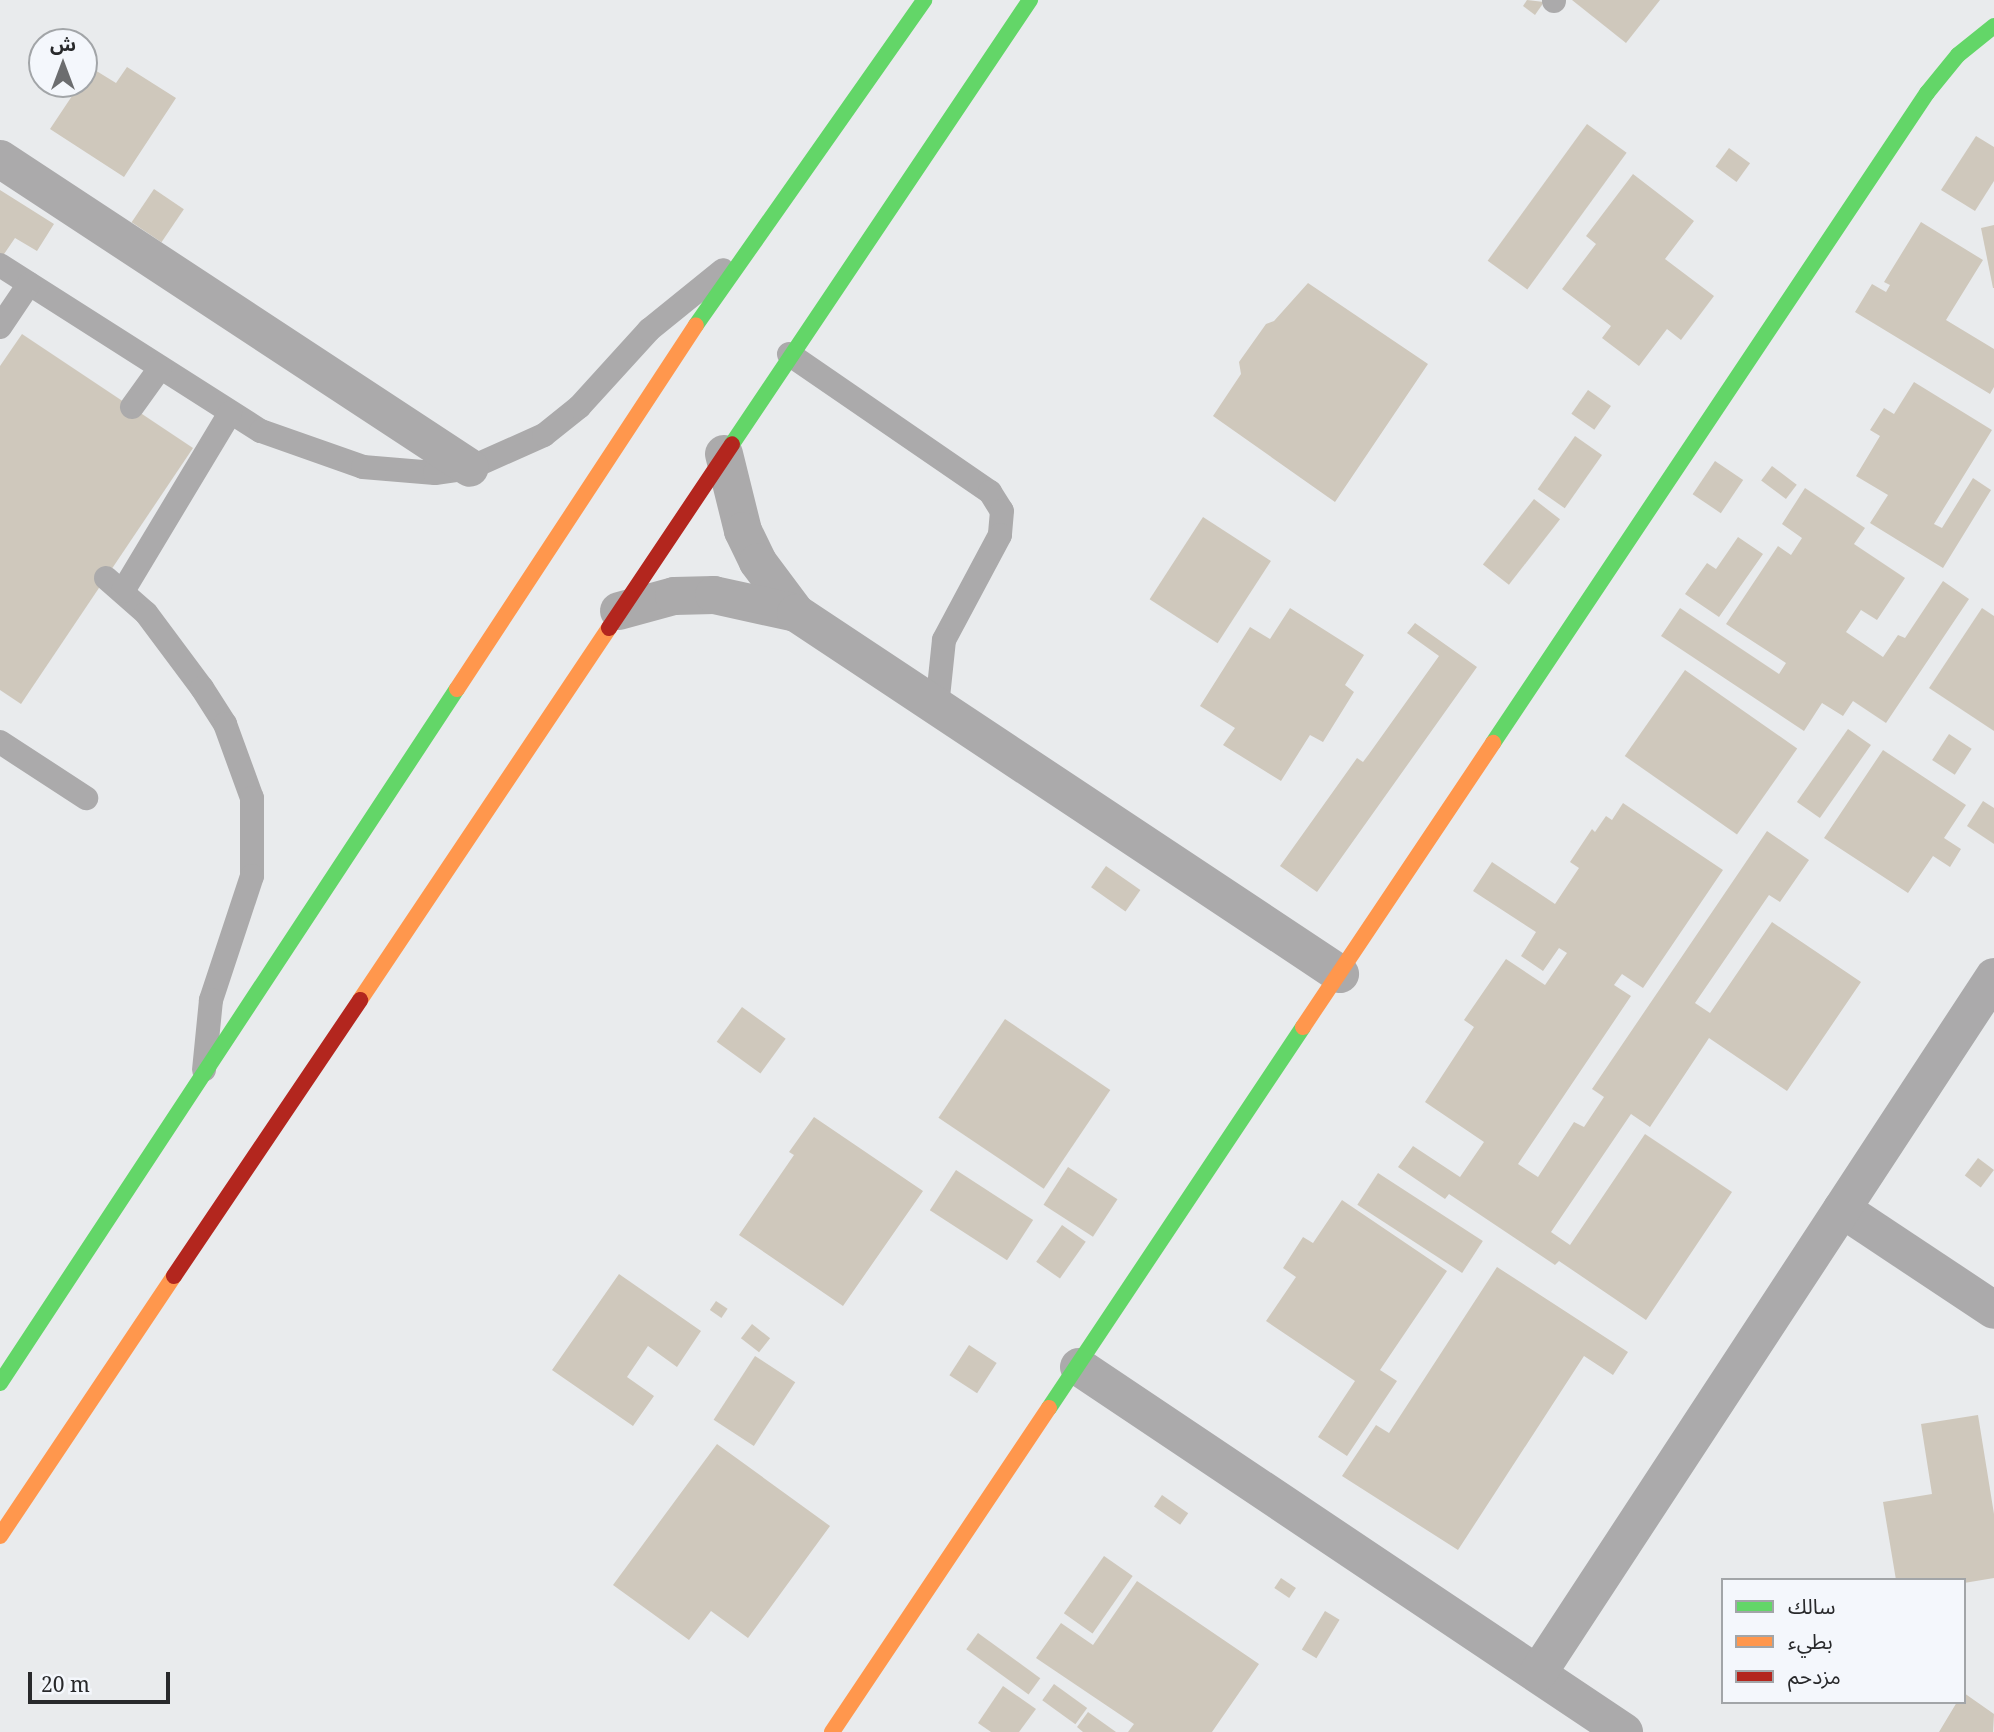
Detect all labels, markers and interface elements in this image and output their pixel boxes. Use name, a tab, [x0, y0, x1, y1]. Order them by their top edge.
north arrow	[28, 28, 98, 98]
text: ش	[50, 31, 76, 57]
legend	[1721, 1578, 1966, 1704]
text: سالك	[1788, 1592, 1835, 1620]
text: بطيء	[1788, 1627, 1833, 1655]
scale bar	[32, 1658, 173, 1702]
text: مزدحم	[1788, 1662, 1841, 1690]
text: 20 m	[41, 1670, 90, 1698]

